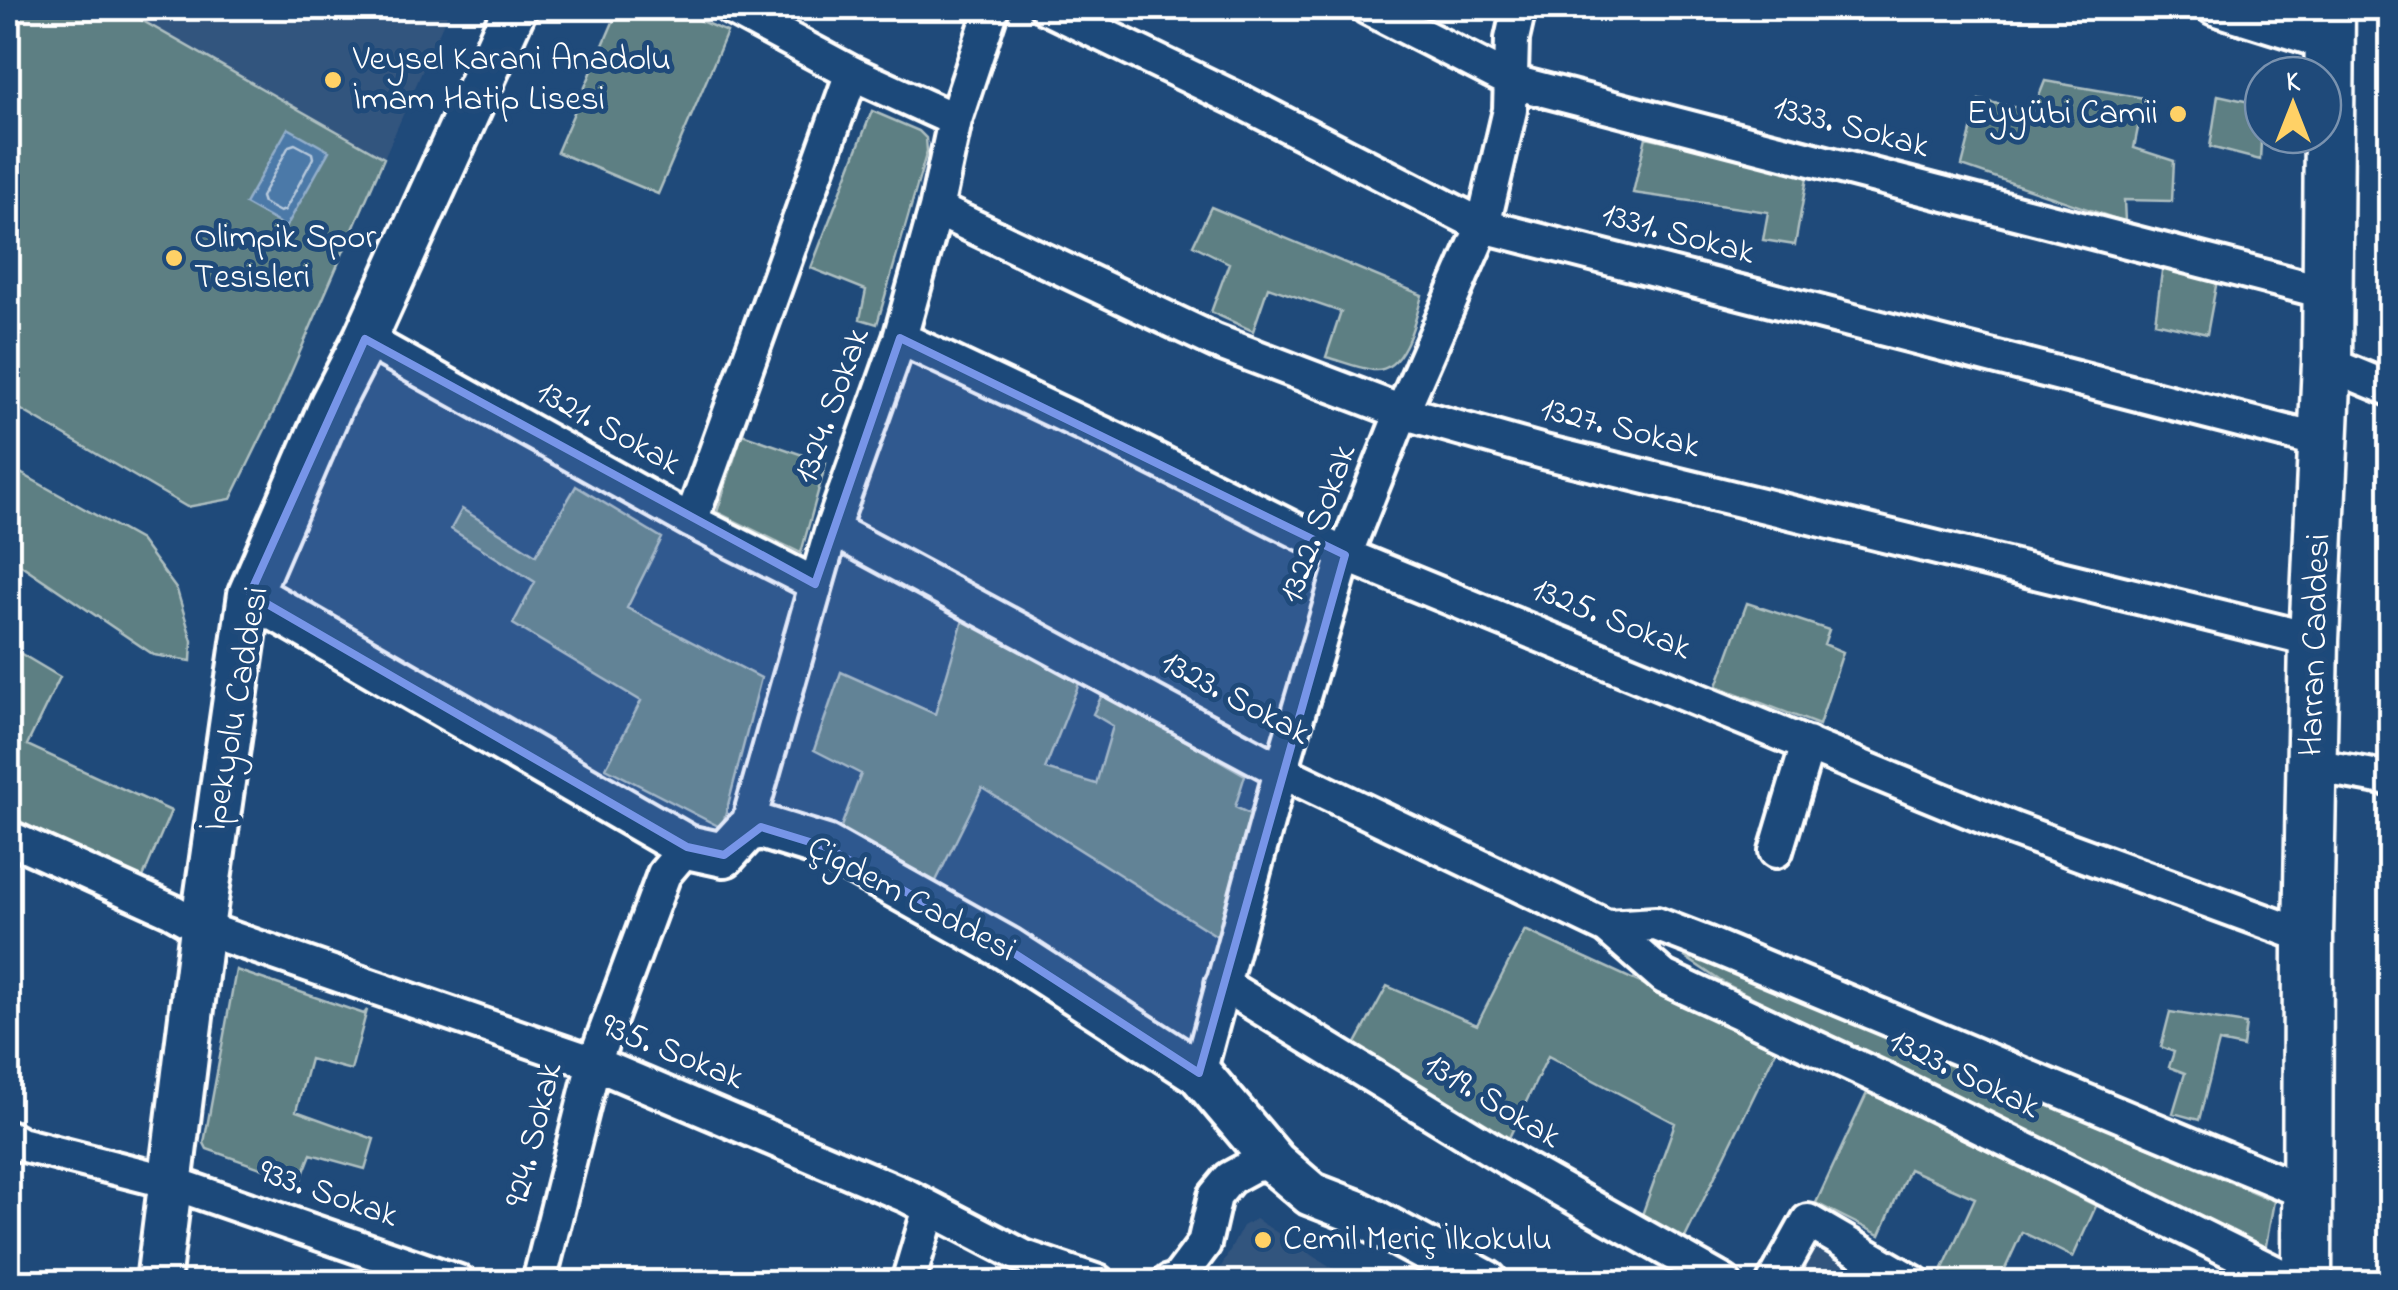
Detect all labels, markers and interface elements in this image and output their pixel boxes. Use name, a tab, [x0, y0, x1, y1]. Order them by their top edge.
place label: Veysel Karani Anadolu İmam Hatip Lisesi	[352, 35, 671, 126]
north arrow	[2243, 55, 2343, 155]
text: K	[2286, 63, 2301, 104]
marker: Veysel Karani Anadolu İmam Hatip Lisesi	[322, 69, 344, 91]
street label: 1333. Sokak	[1767, 83, 1935, 173]
place label: Eyyübi Camii	[1967, 89, 2158, 140]
marker: Eyyübi Camii	[2167, 103, 2189, 125]
street label: 1331. Sokak	[1596, 190, 1761, 280]
place label: Olimpik Spor Tesisleri	[194, 213, 376, 304]
marker: Olimpik Spor Tesisleri	[163, 247, 185, 269]
street label: 1324. Sokak	[781, 320, 885, 491]
street label: 1321. Sokak	[526, 368, 691, 490]
street label: 1327. Sokak	[1535, 385, 1706, 474]
street label: 1322. Sokak	[1267, 437, 1371, 610]
street label: Harran Caddesi	[2287, 533, 2345, 757]
street label: 1325. Sokak	[1524, 565, 1699, 675]
street label: İpekyolu Caddesi	[190, 583, 284, 835]
street label: 1323. Sokak	[1151, 638, 1319, 760]
street label: Çigdem Caddesi	[798, 824, 1024, 976]
street label: 935. Sokak	[593, 1001, 752, 1105]
street label: 1323. Sokak	[1880, 1016, 2049, 1134]
street label: 1319. Sokak	[1414, 1041, 1571, 1163]
street label: 924. Sokak	[492, 1057, 578, 1213]
street label: 933. Sokak	[251, 1147, 405, 1243]
place label: Cemil Meriç İlkokulu	[1283, 1215, 1552, 1266]
marker: Cemil Meriç İlkokulu	[1252, 1229, 1274, 1251]

